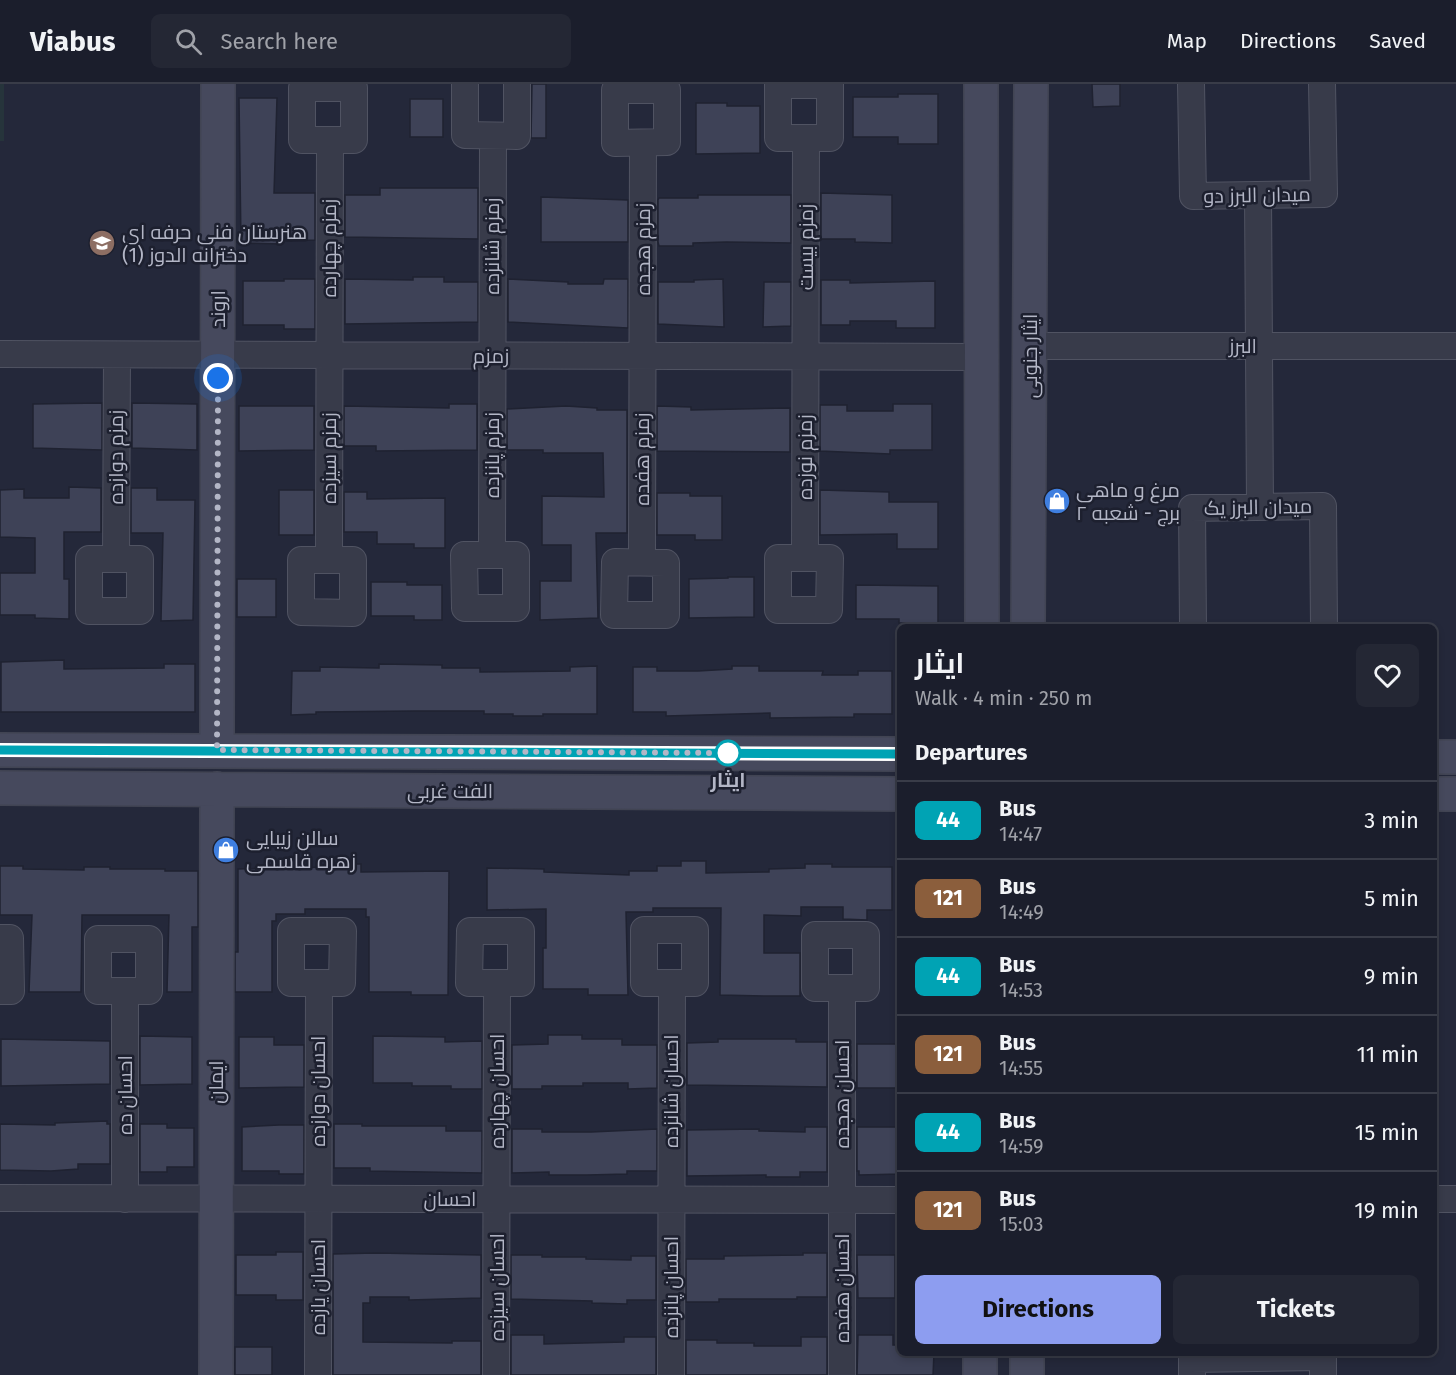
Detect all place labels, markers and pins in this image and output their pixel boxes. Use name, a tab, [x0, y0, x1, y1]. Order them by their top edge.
place label: هنرستان فنی حرفه ای دخترانه الدوز (1)	[122, 220, 307, 267]
school or university icon: هنرستان فنی حرفه ای دخترانه الدوز (1)	[87, 228, 117, 258]
place label: مرغ و ماهی برج - شعبه ۲	[1076, 478, 1180, 527]
shop icon: مرغ و ماهی برج - شعبه ۲	[1042, 486, 1072, 516]
marker: ایثار	[715, 740, 741, 766]
place label: ایثار	[709, 768, 746, 792]
place label: سالن زیبایی زهره قاسمی	[246, 826, 356, 874]
shop icon: سالن زیبایی زهره قاسمی	[211, 835, 241, 865]

